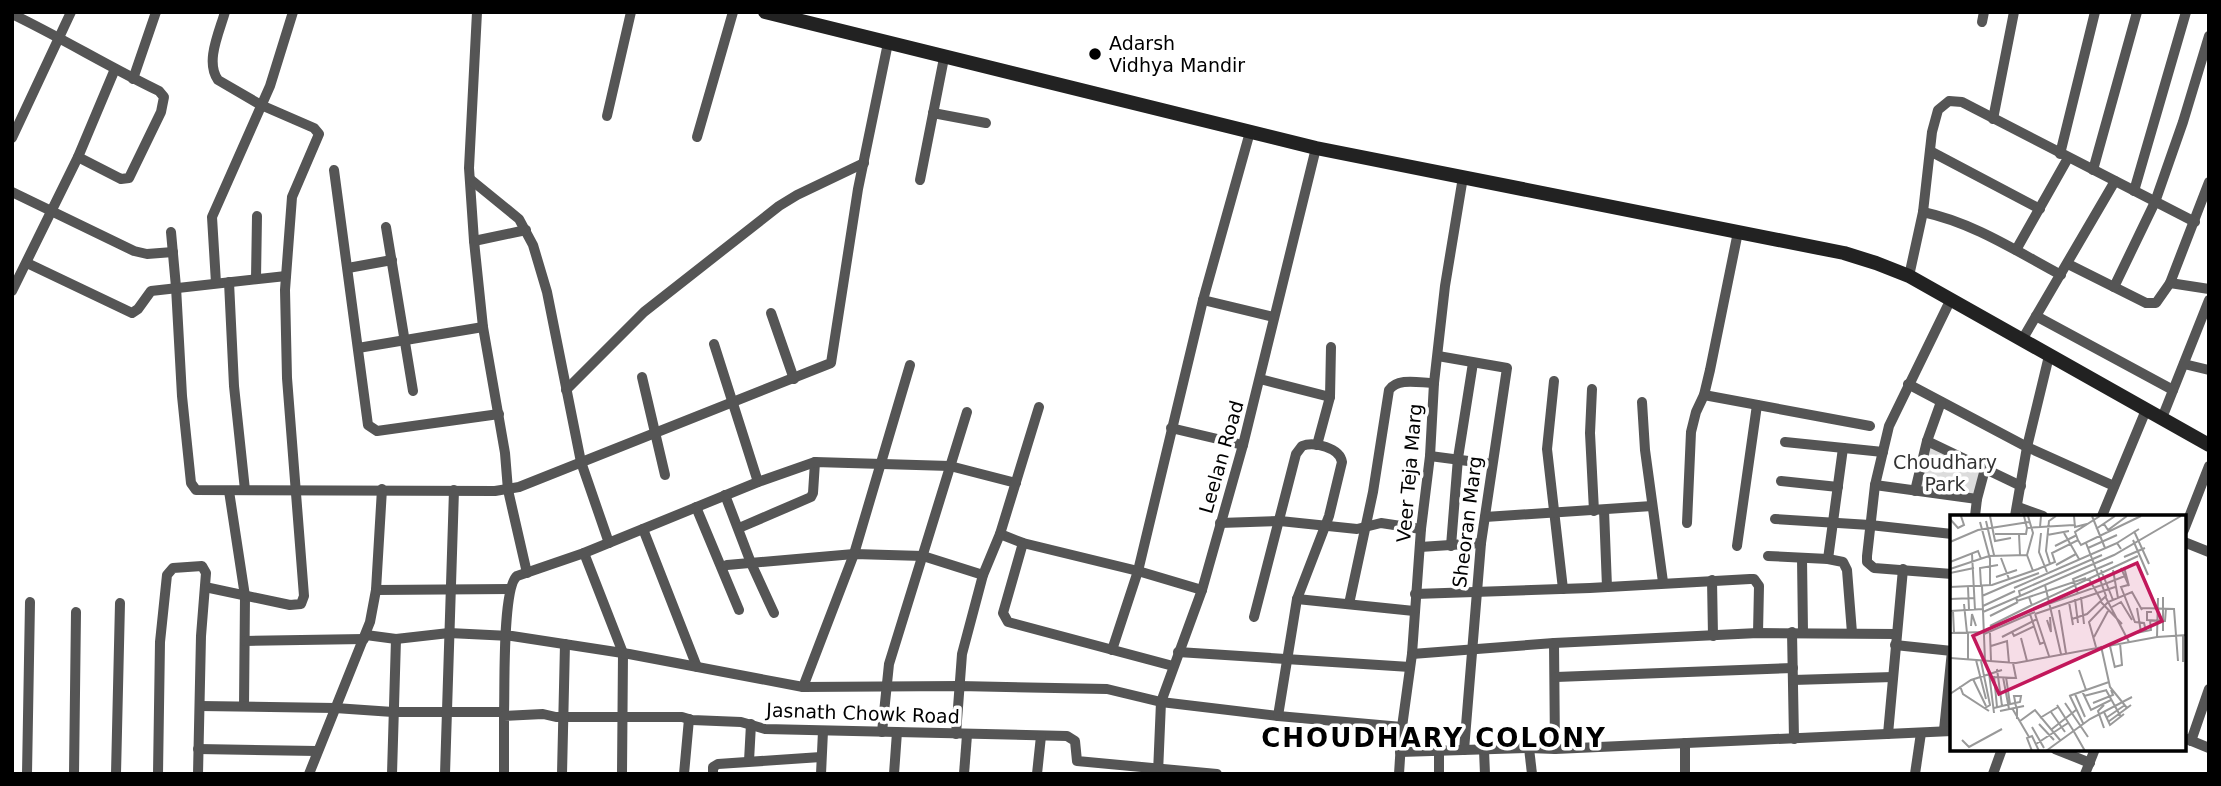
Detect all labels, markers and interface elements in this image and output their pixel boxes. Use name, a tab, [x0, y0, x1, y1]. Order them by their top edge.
place label: Adarsh Vidhya Mandir	[1109, 32, 1245, 76]
marker: Adarsh Vidhya Mandir	[1087, 46, 1103, 62]
street label: Leelan Road	[1194, 398, 1248, 516]
street label: Veer Teja Marg	[1392, 403, 1426, 543]
park label: Choudhary Park	[1893, 451, 1997, 495]
street label: Sheoran Marg	[1448, 455, 1486, 589]
inset map	[1950, 515, 2186, 751]
street label: Jasnath Chowk Road	[765, 699, 960, 727]
district label: CHOUDHARY COLONY	[1261, 723, 1607, 753]

